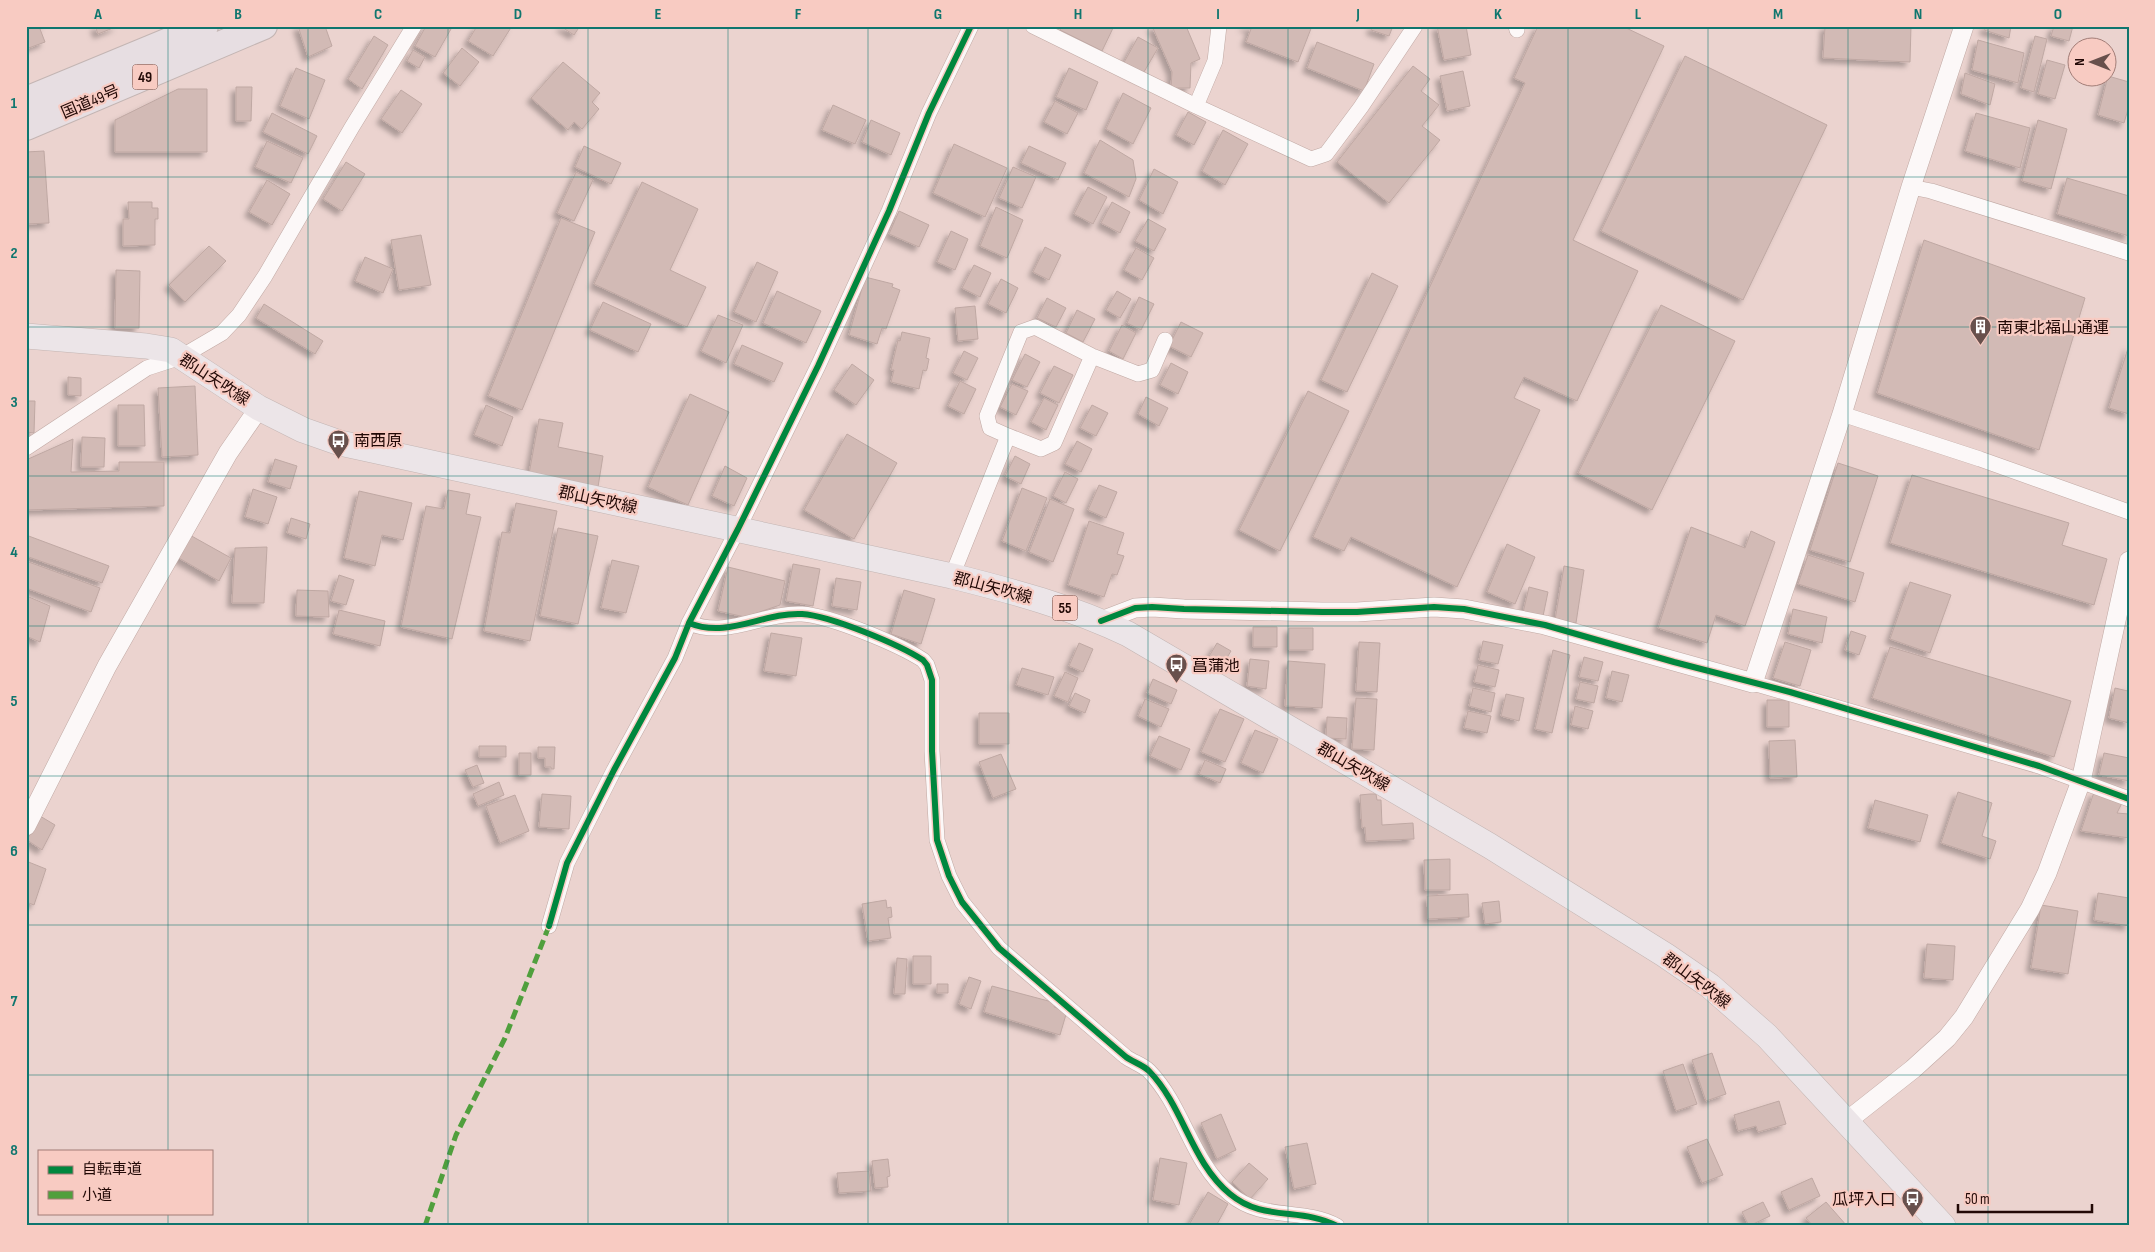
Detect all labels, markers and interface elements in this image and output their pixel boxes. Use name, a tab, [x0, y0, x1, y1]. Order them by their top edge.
text: A	[93, 5, 102, 24]
text: B	[234, 5, 242, 24]
text: C	[374, 5, 382, 24]
text: D	[514, 5, 522, 24]
text: E	[655, 5, 662, 24]
text: F	[795, 5, 802, 24]
text: G	[934, 5, 942, 24]
text: H	[1074, 5, 1082, 24]
text: I	[1216, 5, 1220, 24]
text: J	[1355, 5, 1360, 24]
text: K	[1494, 5, 1502, 24]
text: L	[1635, 5, 1642, 24]
text: M	[1773, 5, 1783, 24]
text: N	[1914, 5, 1922, 24]
text: O	[2054, 5, 2062, 24]
north arrow	[2068, 38, 2118, 88]
text: N	[2071, 58, 2088, 66]
road number: 49	[132, 64, 158, 90]
street label: 国道49号	[58, 82, 123, 123]
text: 1	[11, 94, 18, 113]
text: 2	[10, 244, 18, 263]
building icon: 南東北福山通運	[1969, 315, 1993, 346]
place label: 南東北福山通運	[1997, 319, 2109, 338]
street label: 郡山矢吹線	[175, 351, 253, 410]
text: 3	[10, 393, 18, 412]
bus stop icon: 南西原	[326, 428, 350, 459]
place label: 南西原	[354, 432, 402, 451]
street label: 郡山矢吹線	[557, 483, 639, 518]
text: 4	[10, 543, 18, 562]
street label: 郡山矢吹線	[952, 569, 1034, 608]
road number: 55	[1052, 596, 1078, 620]
bus stop icon: 菖蒲池	[1164, 653, 1188, 684]
place label: 菖蒲池	[1192, 657, 1240, 676]
text: 5	[10, 692, 18, 711]
street label: 郡山矢吹線	[1314, 739, 1393, 796]
text: 6	[10, 842, 18, 861]
street label: 郡山矢吹線	[1658, 950, 1734, 1013]
text: 7	[11, 992, 18, 1011]
text: 8	[10, 1141, 18, 1160]
legend	[38, 1150, 212, 1214]
text: 自転車道	[82, 1160, 142, 1179]
scale bar	[1958, 1182, 2091, 1214]
text: 小道	[82, 1186, 112, 1205]
bus stop icon: 瓜坪入口	[1900, 1187, 1924, 1218]
text: 50 m	[1965, 1190, 1990, 1209]
place label: 瓜坪入口	[1832, 1191, 1896, 1210]

